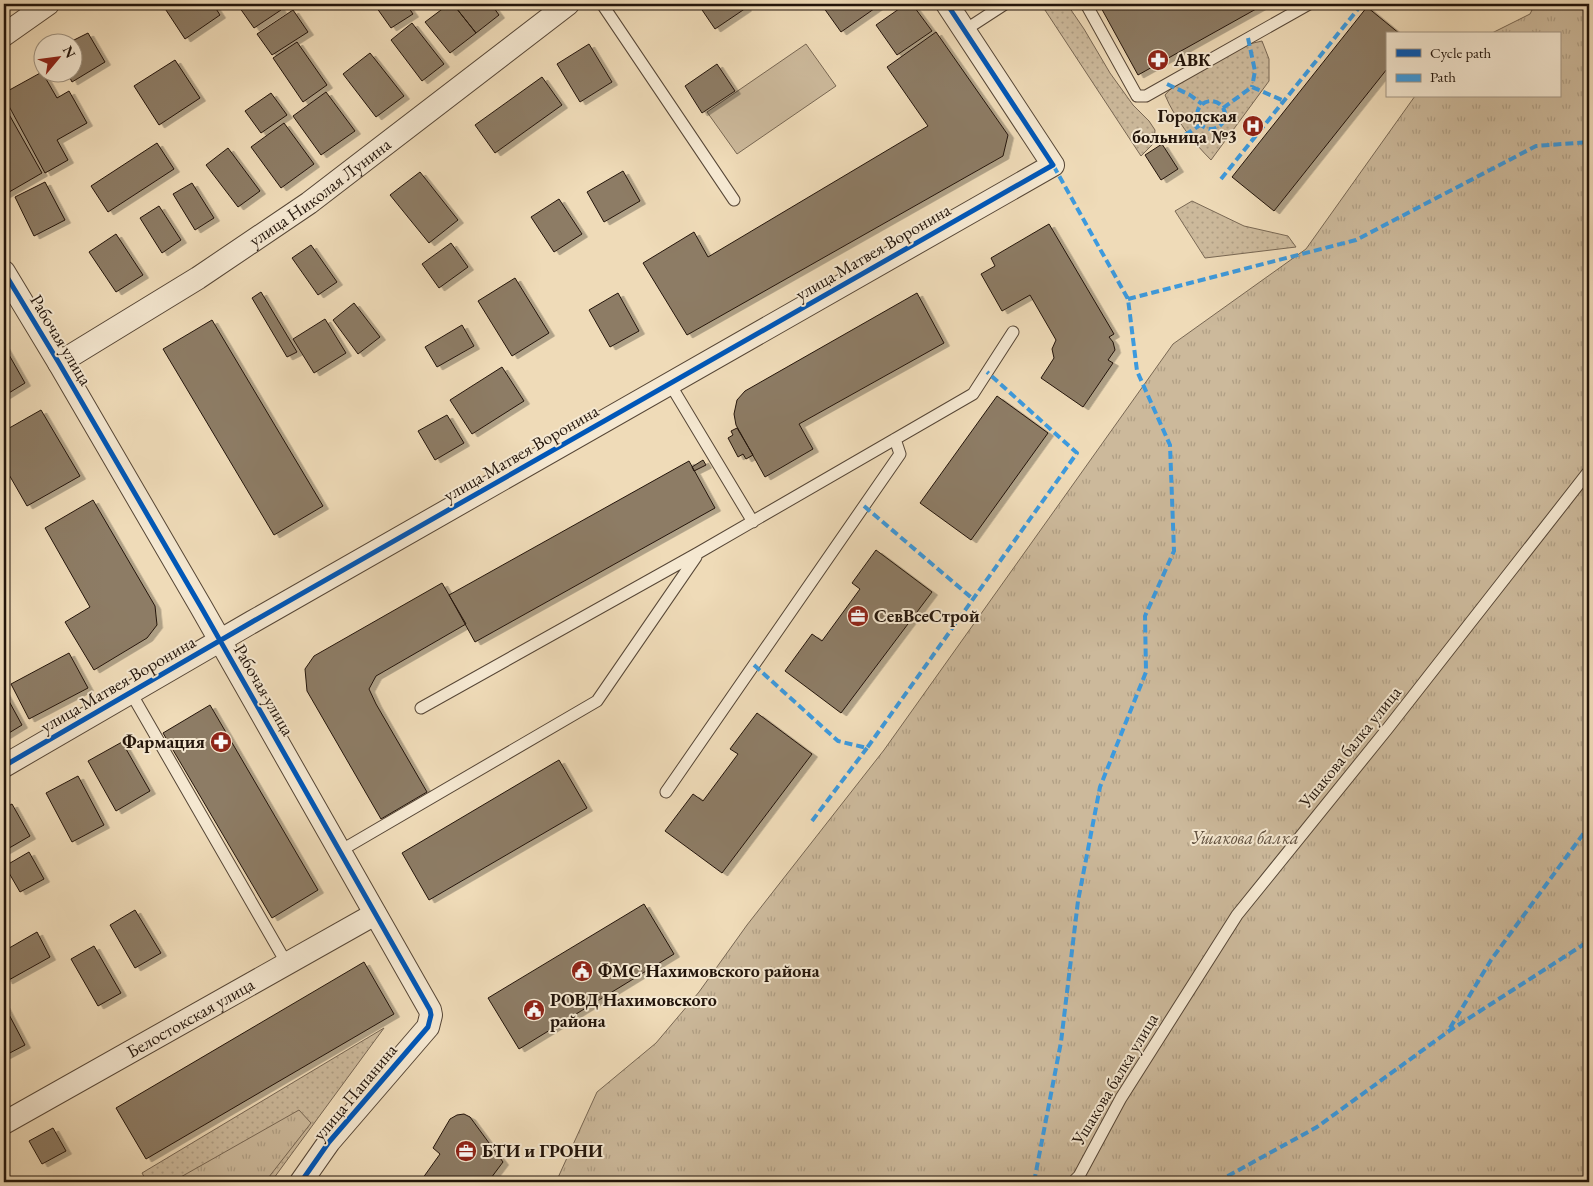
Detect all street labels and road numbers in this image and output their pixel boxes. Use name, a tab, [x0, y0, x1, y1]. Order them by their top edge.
street label: улица Николая Лунина	[244, 132, 396, 251]
street label: улица Матвея Воронина	[791, 197, 955, 305]
street label: Рабочая улица	[25, 290, 98, 390]
street label: улица Матвея Воронина	[439, 398, 603, 506]
street label: улица Матвея Воронина	[36, 629, 200, 737]
street label: Рабочая улица	[229, 640, 300, 741]
street label: Ушакова балка улица	[1293, 680, 1406, 813]
street label: Белостокская улица	[122, 972, 259, 1063]
street label: Ушакова балка улица	[1066, 1008, 1164, 1150]
street label: улица Папанина	[307, 1038, 402, 1145]

